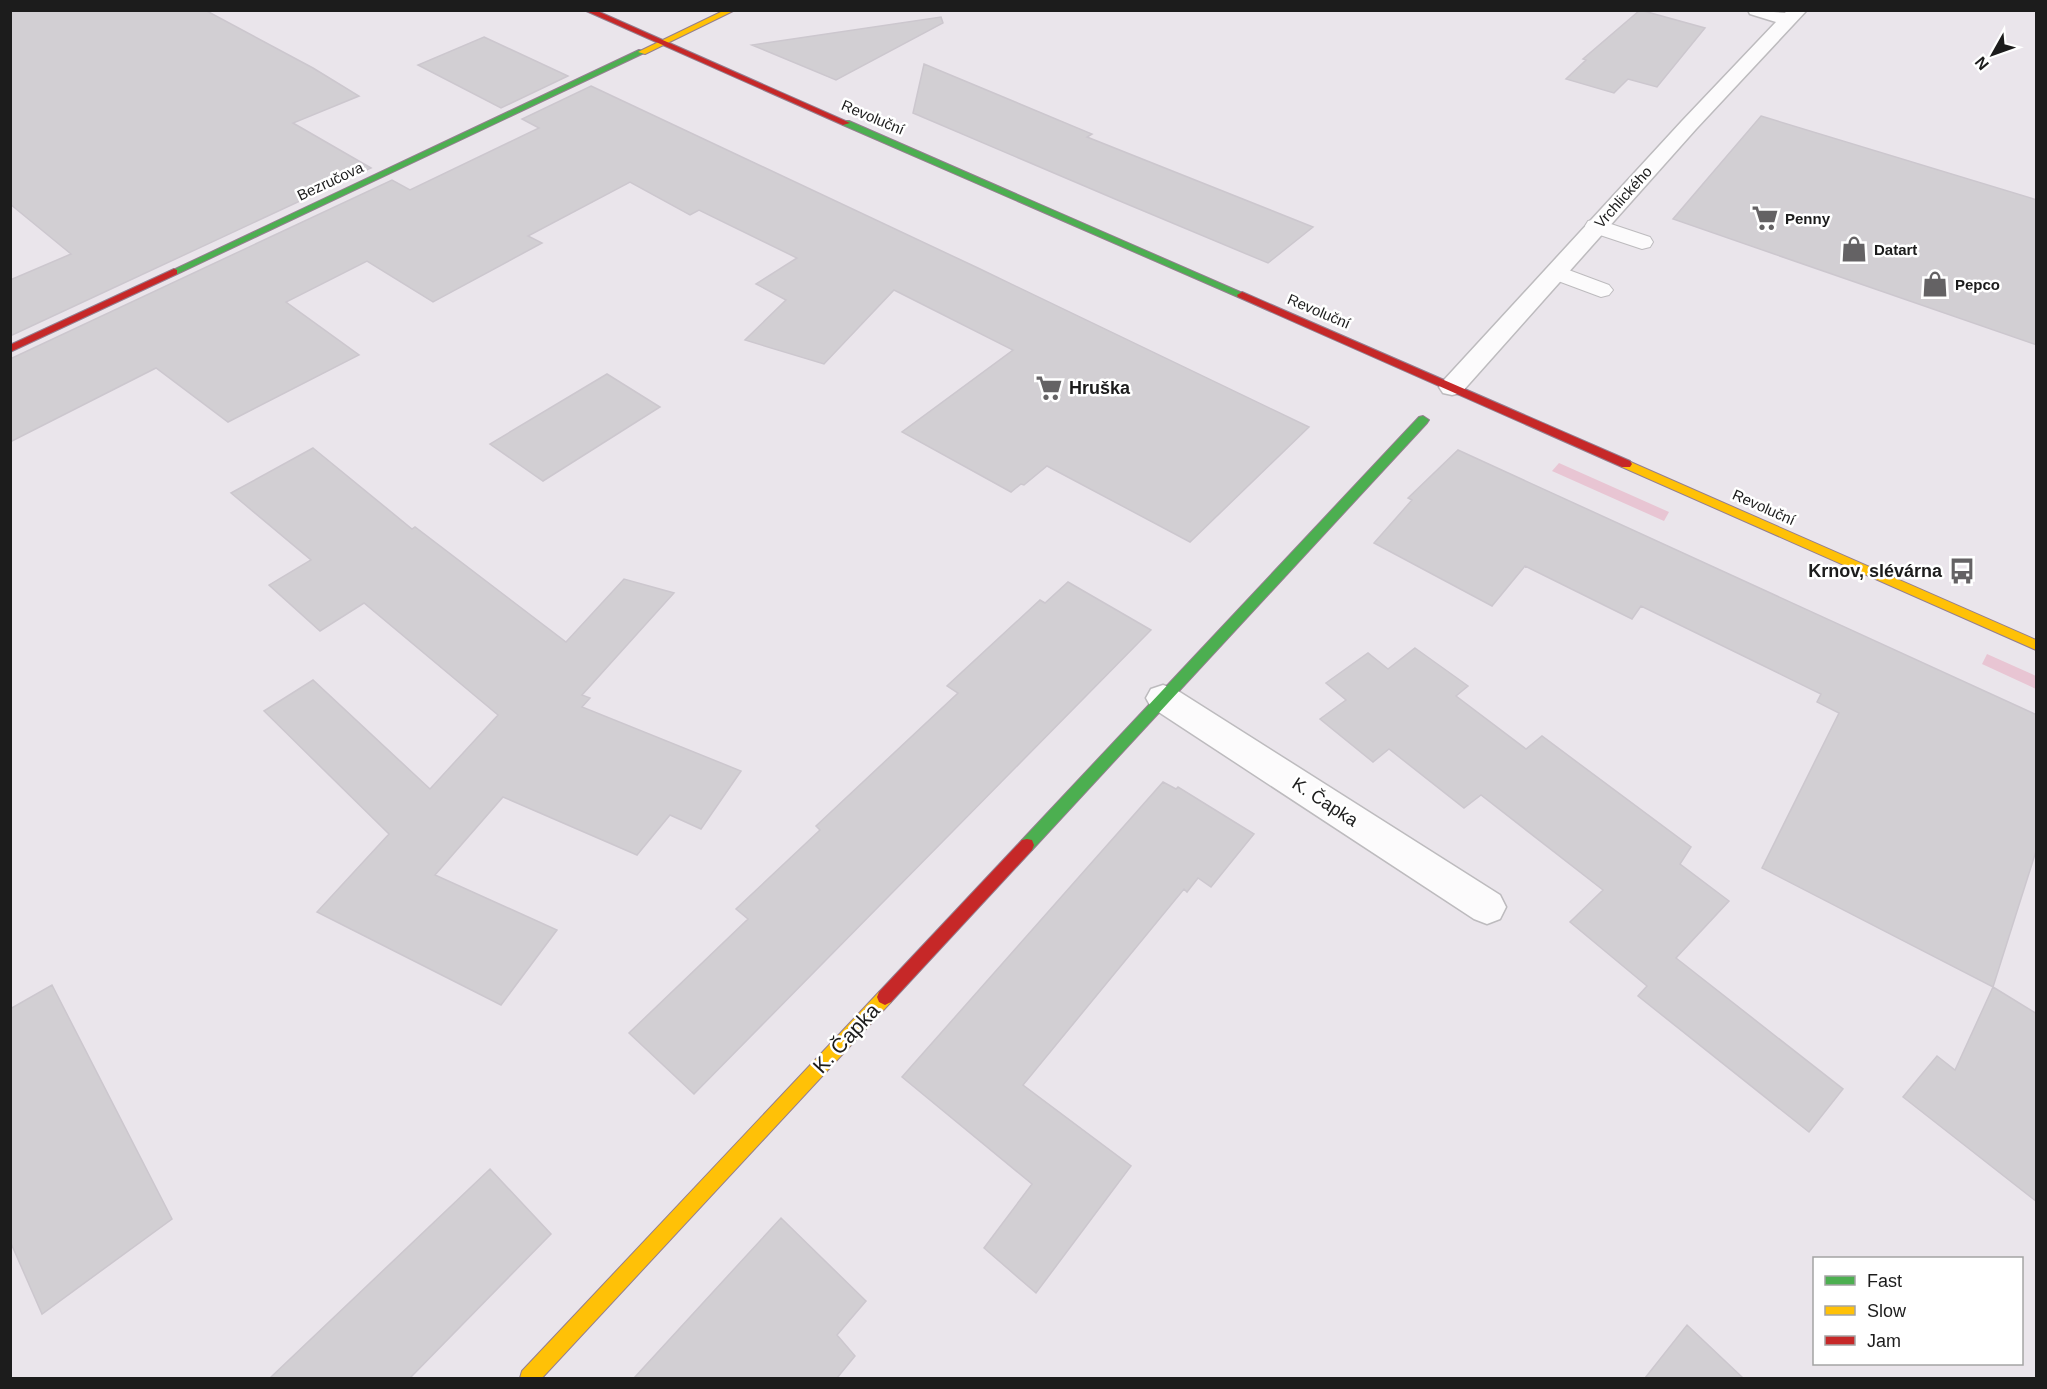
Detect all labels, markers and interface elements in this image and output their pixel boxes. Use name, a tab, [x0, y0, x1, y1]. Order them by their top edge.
north arrow	[1963, 24, 2023, 84]
text: N	[1972, 53, 1992, 73]
street label: Revoluční	[839, 96, 908, 138]
street label: Bezručova	[294, 158, 366, 204]
street label: Vrchlického	[1591, 163, 1655, 231]
supermarket icon: Penny	[1750, 203, 1780, 233]
place label: Penny	[1785, 210, 1831, 227]
shop icon: Datart	[1839, 234, 1869, 264]
place label: Datart	[1874, 241, 1917, 258]
shop icon: Pepco	[1920, 269, 1950, 299]
place label: Pepco	[1955, 276, 2000, 293]
street label: Revoluční	[1285, 290, 1354, 332]
supermarket icon: Hruška	[1034, 373, 1064, 403]
place label: Hruška	[1069, 378, 1131, 398]
street label: Revoluční	[1730, 486, 1799, 529]
bus stop icon: Krnov, slévárna	[1947, 556, 1977, 586]
place label: Krnov, slévárna	[1808, 561, 1943, 581]
street label: K. Čapka	[1289, 773, 1363, 831]
street label: K. Čapka	[808, 998, 884, 1077]
legend	[1813, 1257, 2023, 1365]
text: Fast	[1867, 1271, 1902, 1291]
text: Slow	[1867, 1301, 1907, 1321]
text: Jam	[1867, 1331, 1901, 1351]

